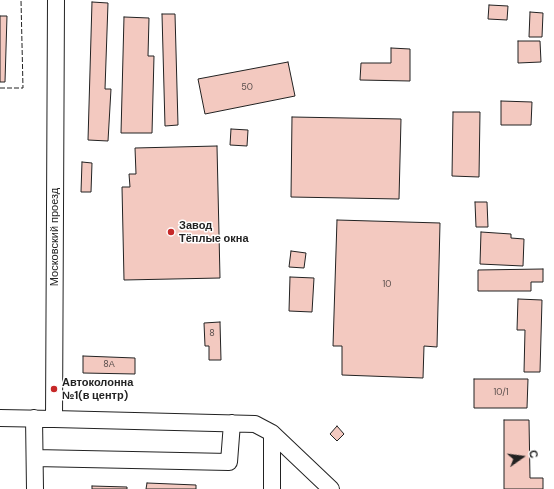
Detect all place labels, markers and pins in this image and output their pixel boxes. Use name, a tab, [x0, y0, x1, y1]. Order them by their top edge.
place label: Завод Тёплые окна	[179, 219, 249, 245]
marker: Завод Тёплые окна	[166, 227, 176, 237]
place label: Автоколонна №1(в центр)	[62, 376, 133, 402]
marker: Автоколонна №1(в центр)	[49, 384, 59, 394]

